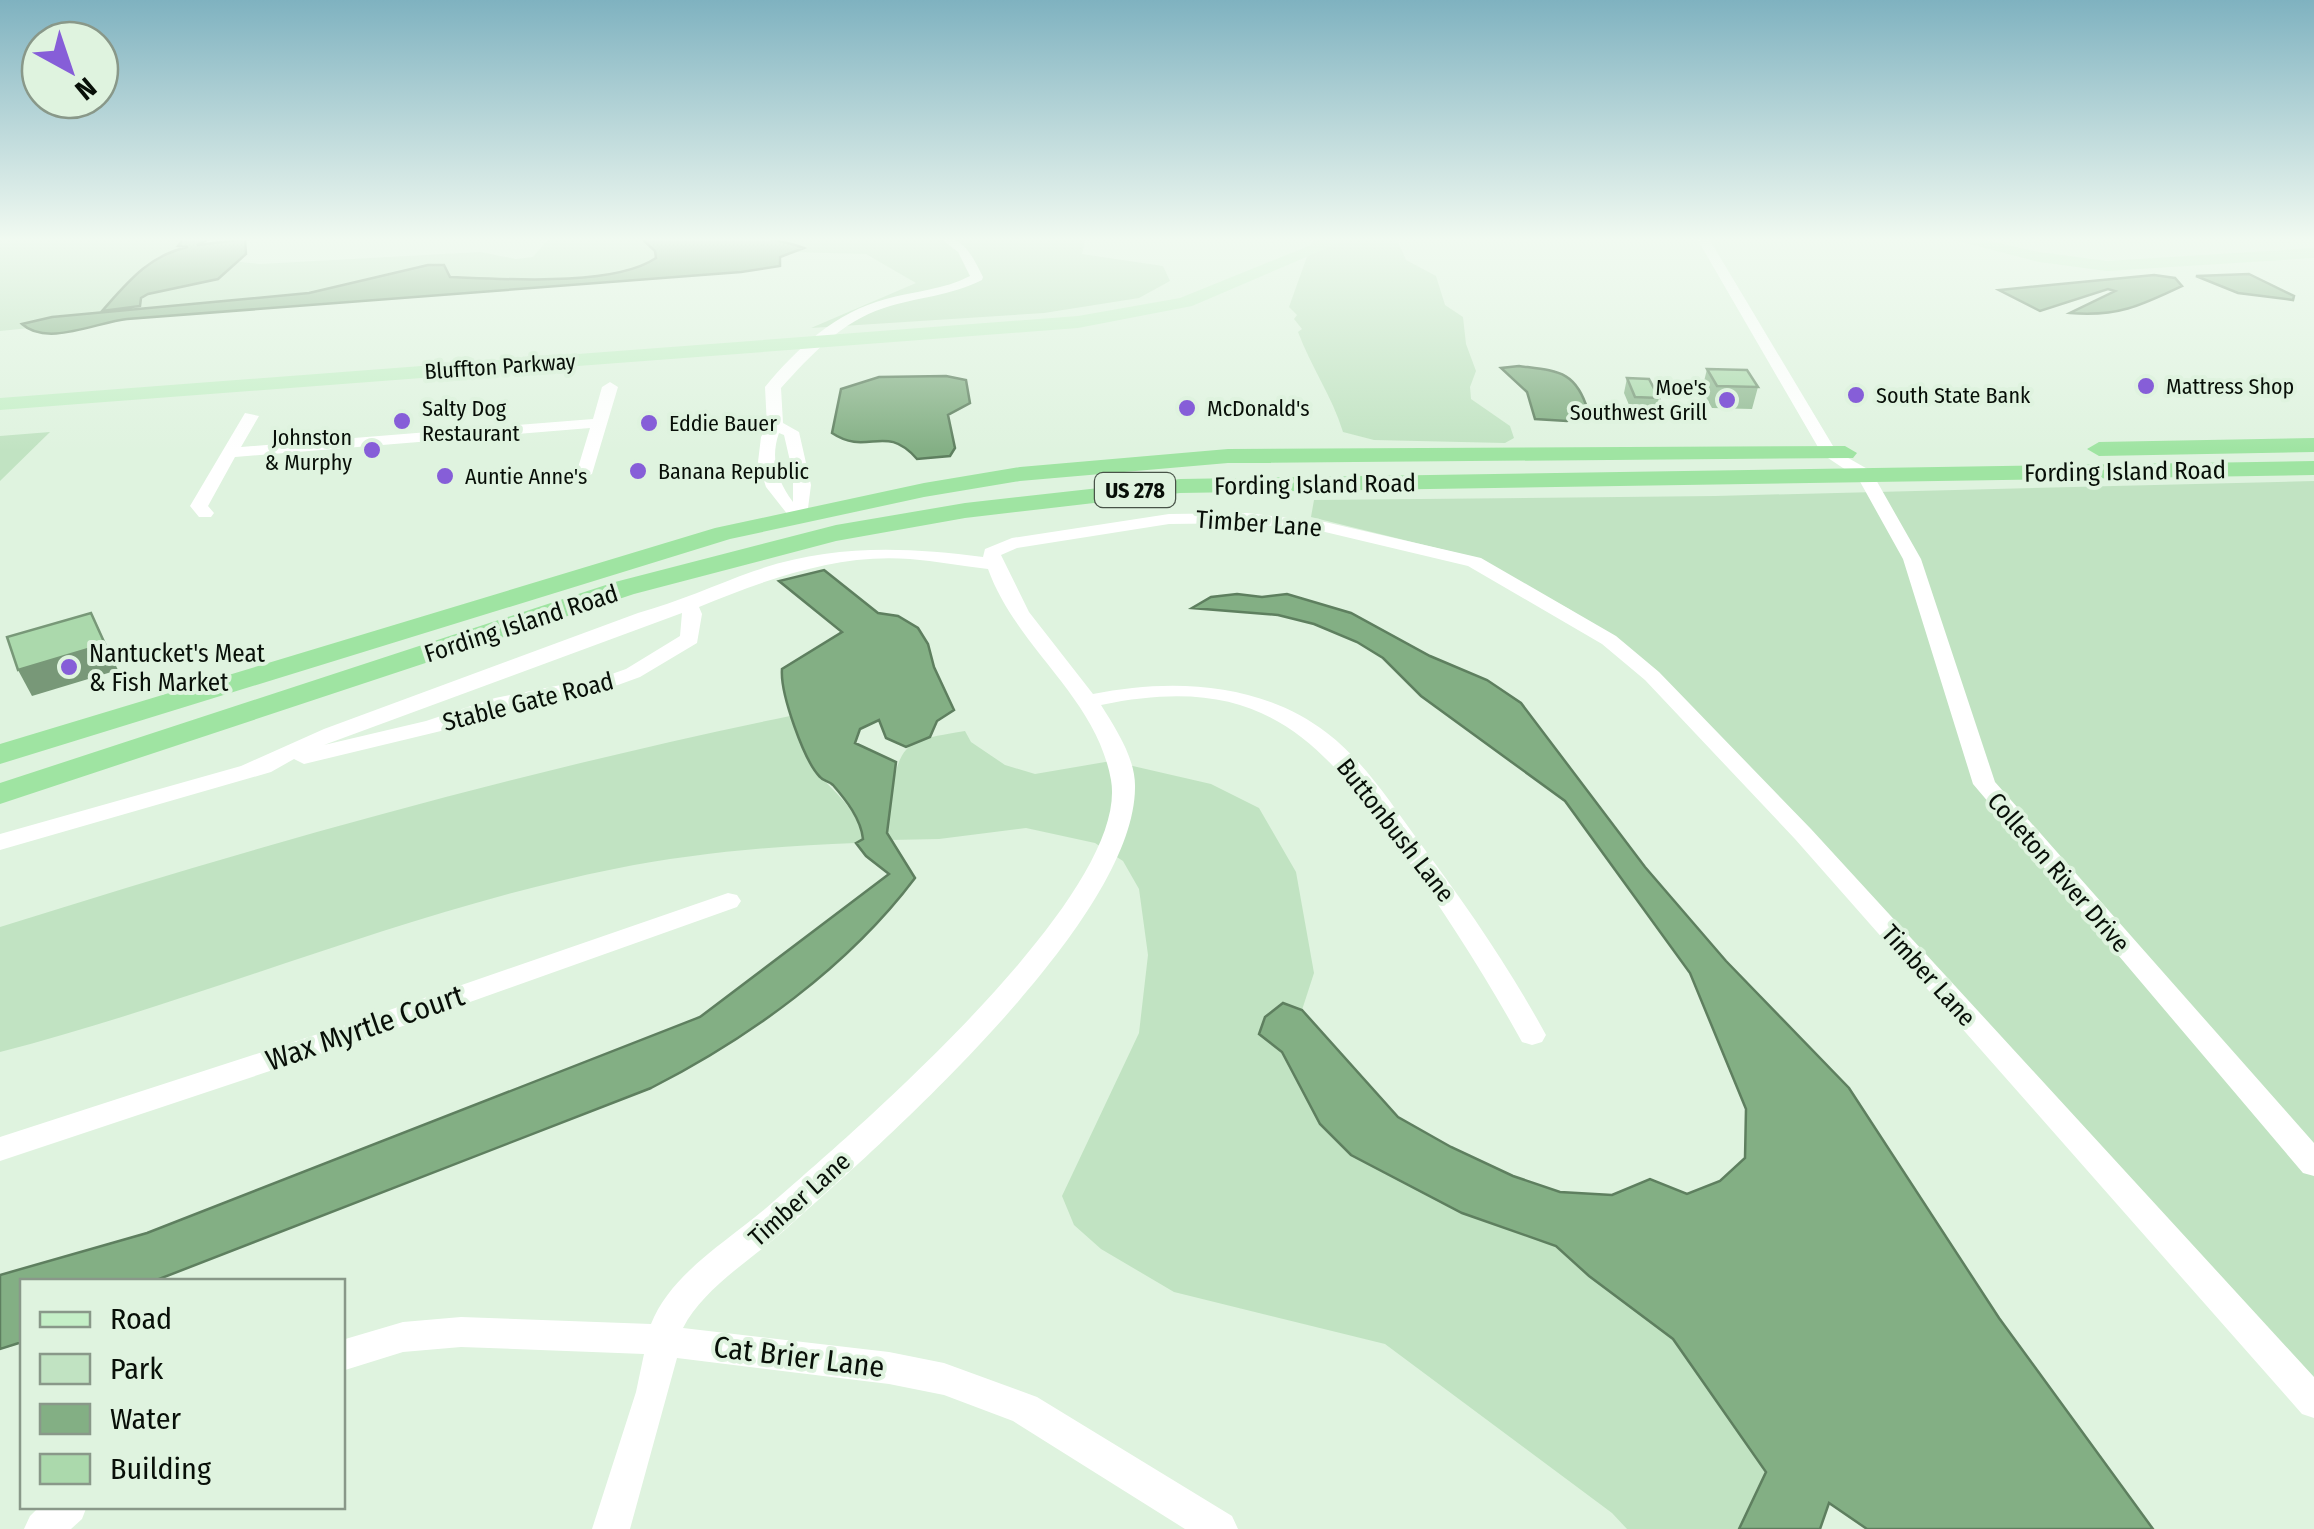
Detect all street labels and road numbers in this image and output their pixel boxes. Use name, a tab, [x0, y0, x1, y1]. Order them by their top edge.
street label: Bluffton Parkway	[424, 348, 577, 385]
street label: Fording Island Road	[2024, 455, 2226, 489]
street label: Fording Island Road	[1214, 468, 1416, 502]
road number: US 278	[1095, 473, 1175, 507]
street label: Timber Lane	[1195, 505, 1323, 543]
street label: Fording Island Road	[421, 578, 622, 669]
street label: Stable Gate Road	[440, 666, 617, 738]
street label: Buttonbush Lane	[1330, 753, 1461, 908]
street label: Colleton River Drive	[1981, 787, 2136, 959]
street label: Timber Lane	[1875, 919, 1982, 1033]
street label: Wax Myrtle Court	[261, 977, 469, 1079]
street label: Timber Lane	[743, 1146, 857, 1253]
street label: Cat Brier Lane	[712, 1329, 886, 1385]

